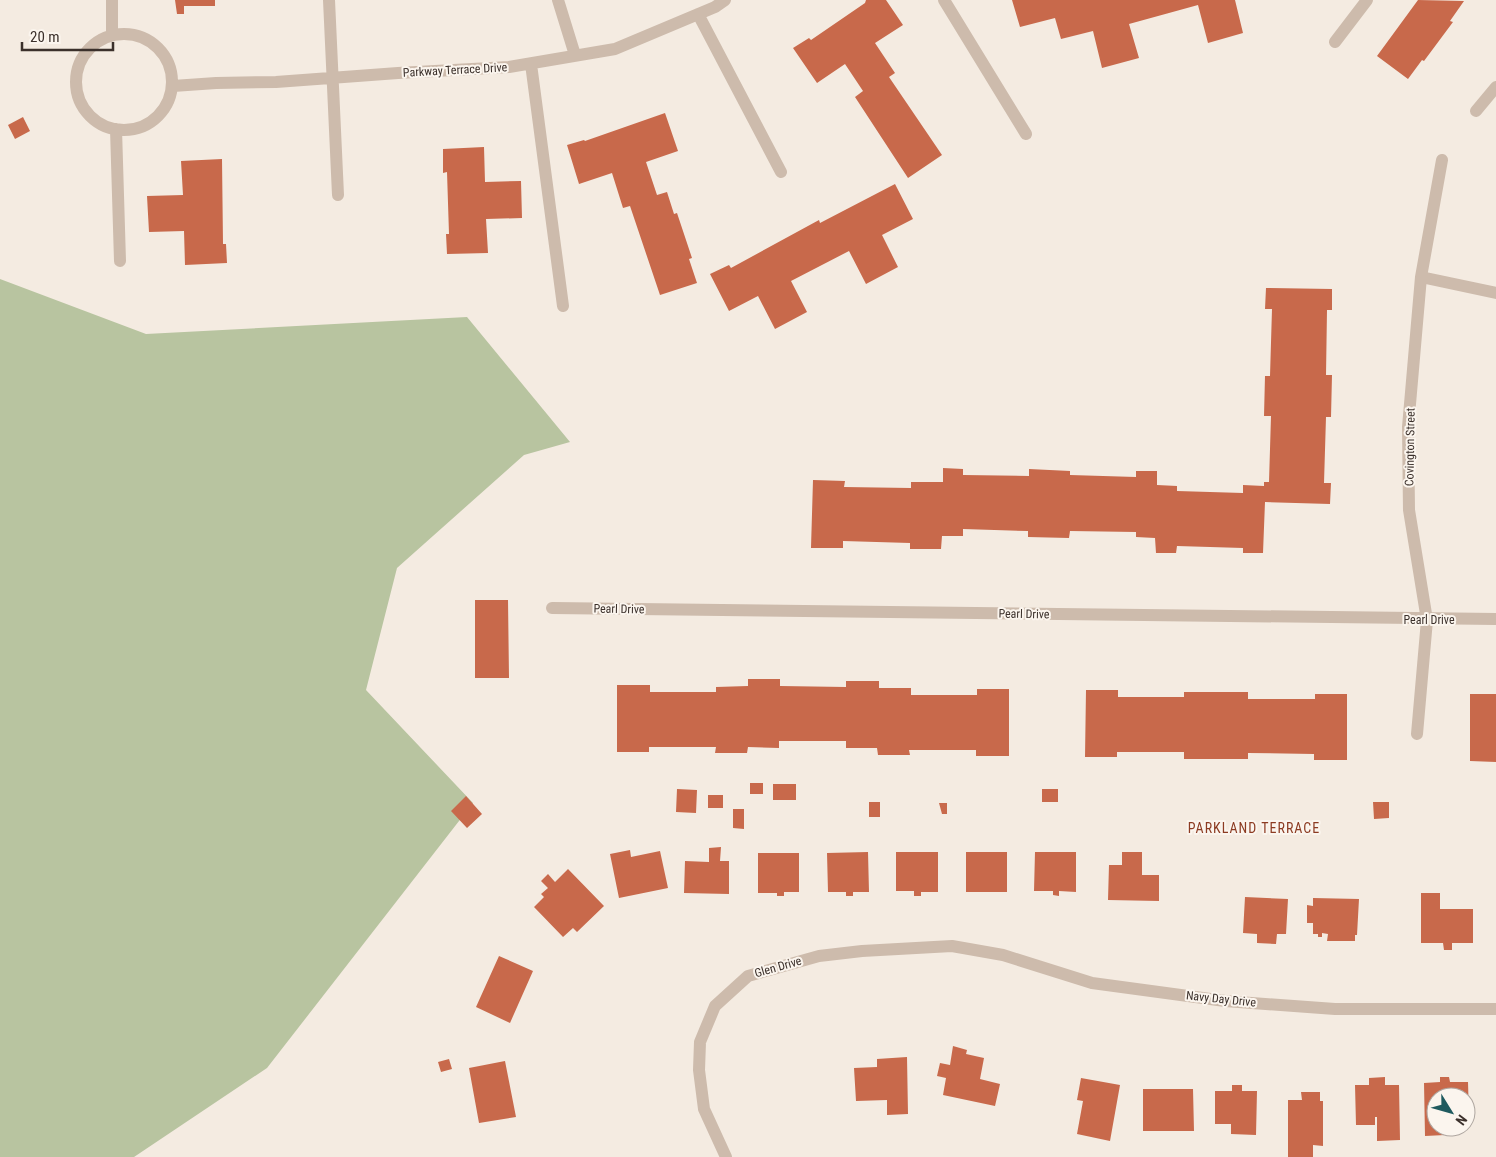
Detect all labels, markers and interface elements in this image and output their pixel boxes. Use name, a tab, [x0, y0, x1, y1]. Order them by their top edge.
scale bar	[22, 20, 114, 52]
text: 20 m	[30, 28, 60, 46]
street label: Parkway Terrace Drive	[403, 60, 508, 80]
street label: Covington Street	[1402, 407, 1418, 486]
street label: Pearl Drive	[593, 602, 645, 616]
street label: Pearl Drive	[998, 607, 1050, 621]
street label: Pearl Drive	[1403, 613, 1455, 627]
district label: PARKLAND TERRACE	[1188, 820, 1320, 836]
street label: Glen Drive	[753, 954, 803, 980]
street label: Navy Day Drive	[1185, 988, 1257, 1010]
north arrow	[1426, 1087, 1476, 1137]
text: N	[1452, 1112, 1470, 1128]

